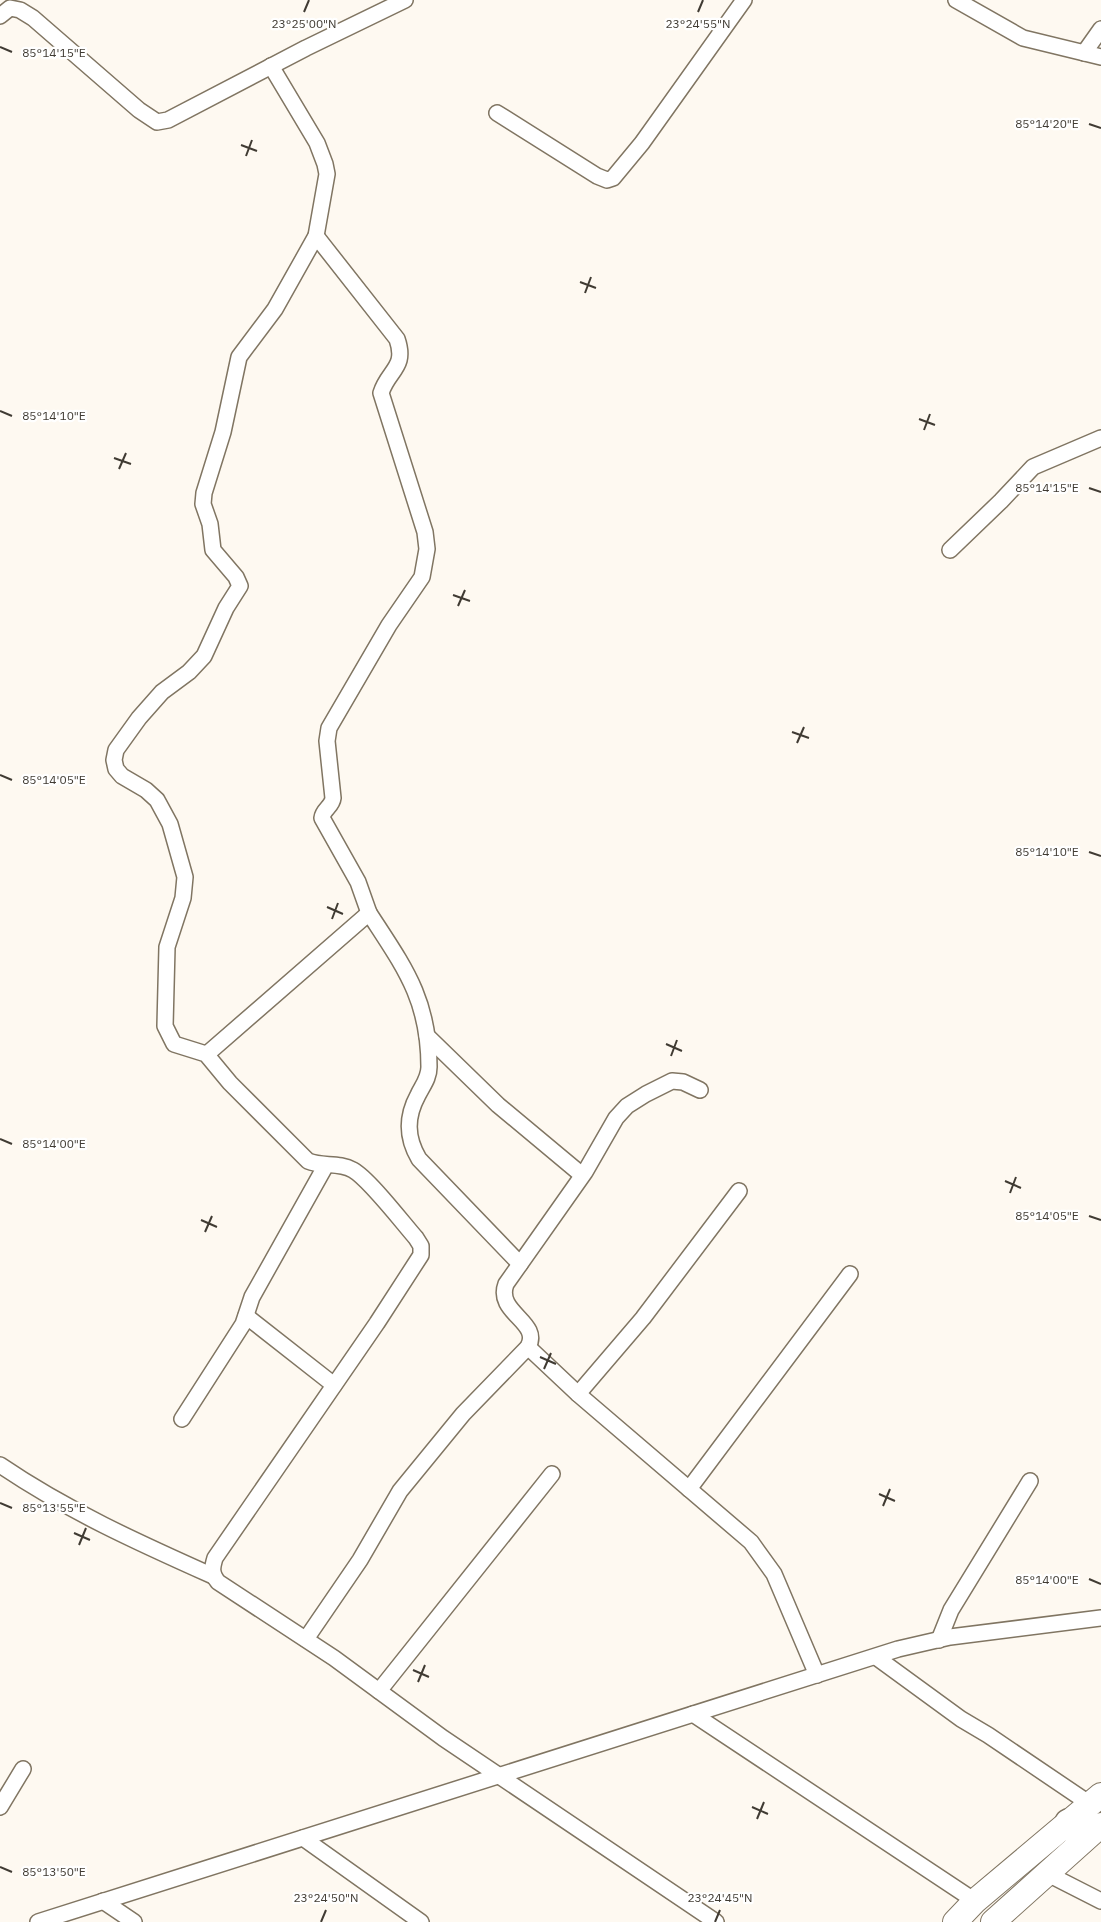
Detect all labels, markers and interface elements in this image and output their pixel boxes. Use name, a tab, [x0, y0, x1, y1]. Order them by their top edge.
text: 23°25'00"N	[271, 16, 337, 31]
text: 23°24'55"N	[665, 16, 731, 31]
text: 85°14'15"E	[22, 45, 86, 60]
text: 85°14'20"E	[1015, 116, 1079, 131]
text: 85°14'10"E	[22, 408, 86, 423]
text: 85°14'15"E	[1015, 480, 1079, 495]
text: 85°14'05"E	[22, 772, 86, 787]
text: 85°14'10"E	[1015, 844, 1079, 859]
text: 85°14'00"E	[22, 1136, 86, 1151]
text: 85°14'05"E	[1015, 1208, 1079, 1223]
text: 85°13'55"E	[22, 1500, 86, 1515]
text: 85°14'00"E	[1015, 1572, 1079, 1587]
text: 85°13'50"E	[22, 1864, 86, 1879]
text: 23°24'50"N	[293, 1890, 359, 1905]
text: 23°24'45"N	[687, 1890, 753, 1905]

